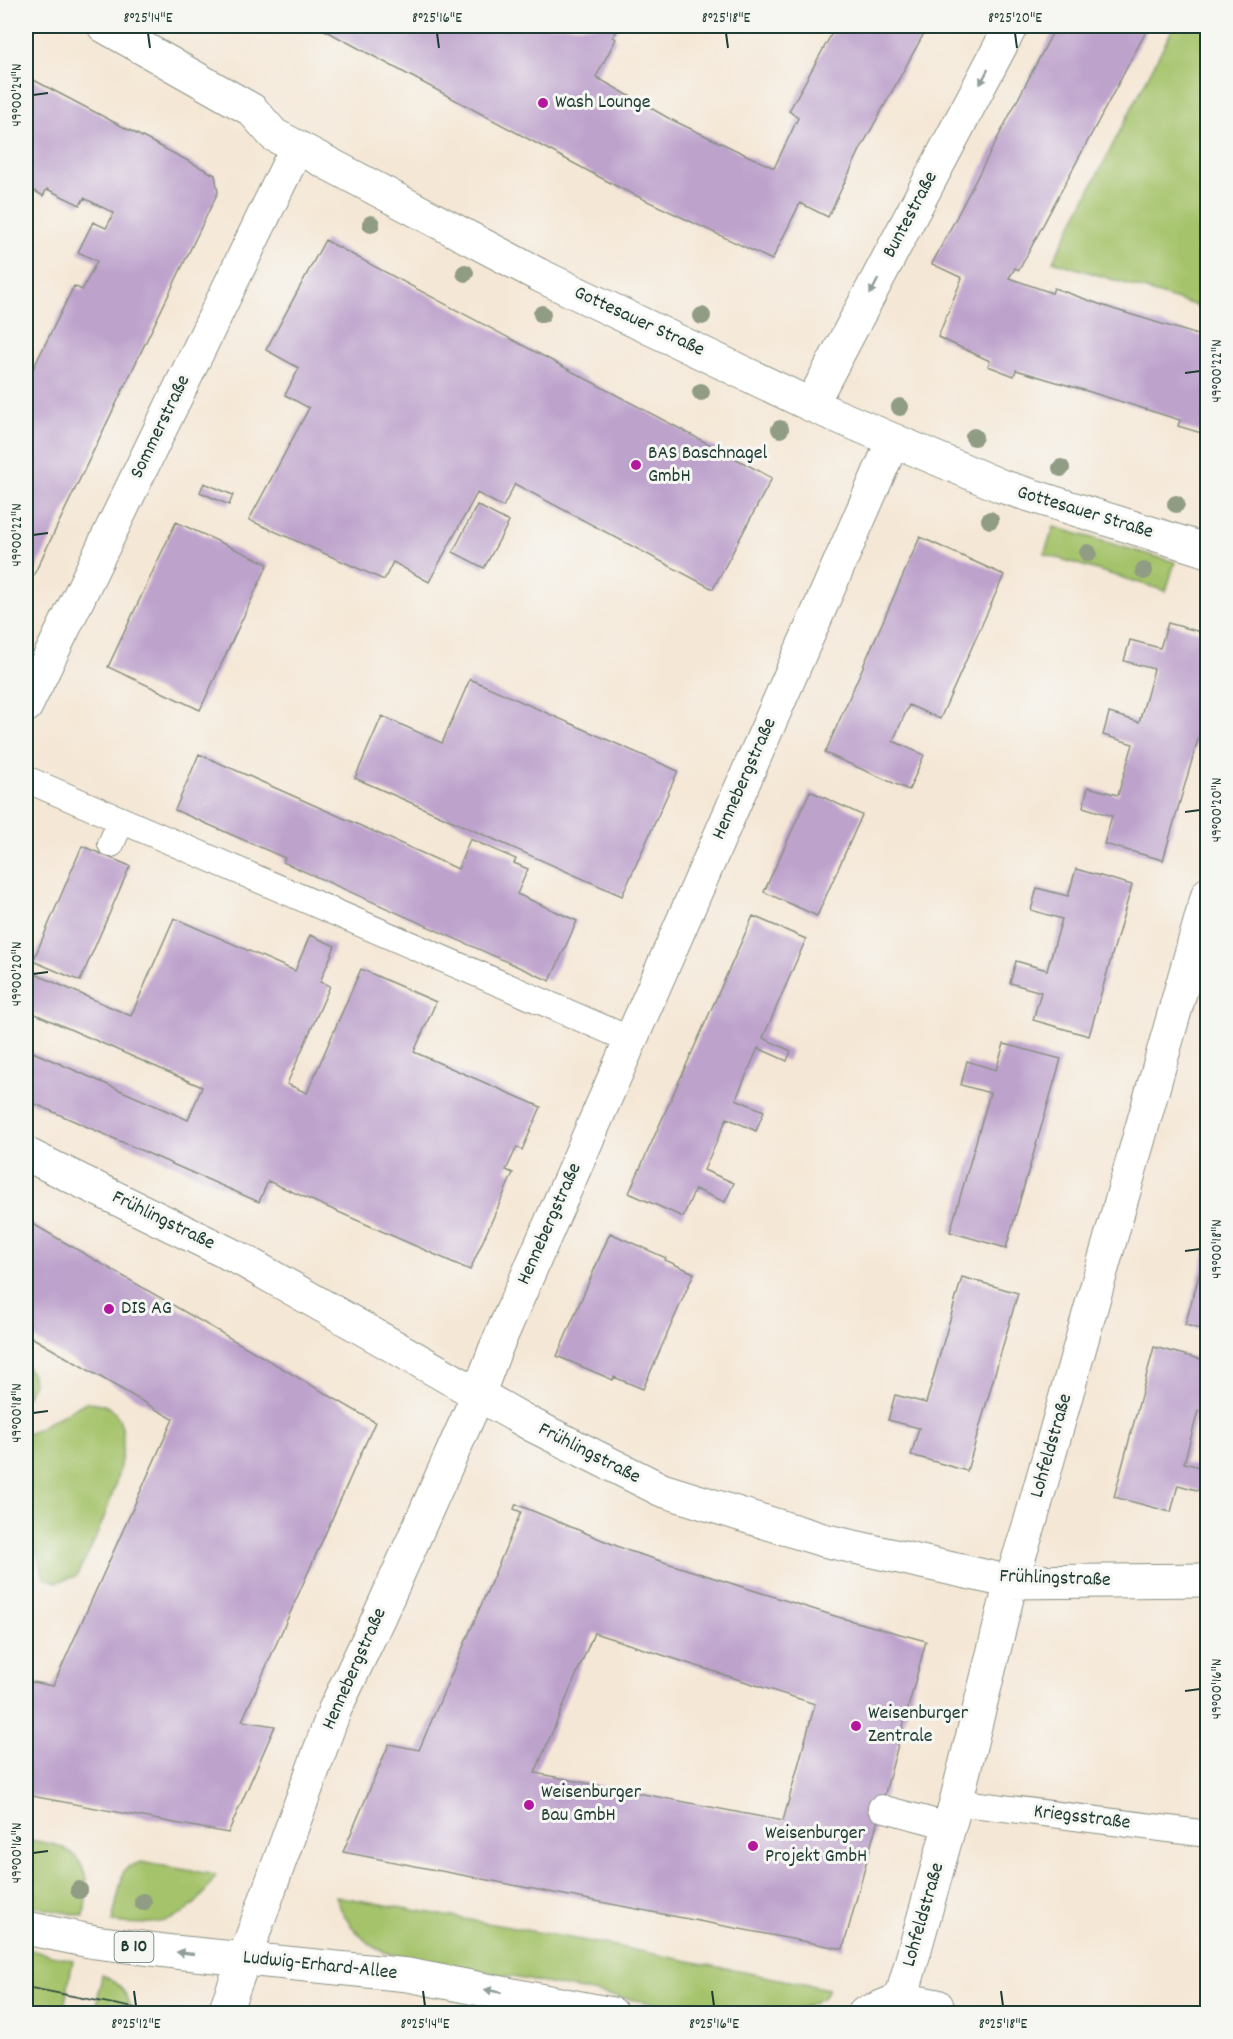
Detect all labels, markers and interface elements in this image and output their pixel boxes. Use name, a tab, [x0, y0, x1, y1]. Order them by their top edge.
text: 8°25'14"E	[124, 8, 173, 30]
text: 8°25'16"E	[412, 8, 462, 30]
text: 8°25'18"E	[702, 8, 751, 30]
text: 8°25'20"E	[988, 8, 1042, 30]
text: 49°00'24"N	[7, 64, 29, 126]
one-way arrow	[979, 69, 989, 86]
place label: Wash Lounge	[555, 89, 651, 117]
marker: Wash Lounge	[536, 96, 550, 110]
street label: Buntestraße	[876, 167, 946, 263]
one-way arrow	[869, 278, 879, 296]
street label: Gottesauer Straße	[569, 279, 709, 365]
text: 49°00'22"N	[1207, 339, 1229, 403]
street label: Sommerstraße	[124, 370, 198, 484]
place label: BAS Baschnagel GmbH	[648, 440, 767, 491]
marker: BAS Baschnagel GmbH	[629, 458, 643, 472]
street label: Gottesauer Straße	[1013, 479, 1157, 547]
text: 49°00'22"N	[7, 503, 29, 567]
street label: Hennebergstraße	[706, 713, 784, 844]
text: 49°00'20"N	[1207, 778, 1229, 842]
text: 49°00'20"N	[7, 942, 29, 1006]
street label: Hennebergstraße	[511, 1158, 589, 1289]
street label: Frühlingstraße	[107, 1184, 219, 1258]
text: 49°00'18"N	[1207, 1219, 1229, 1279]
place label: DIS AG	[121, 1295, 172, 1323]
marker: DIS AG	[102, 1302, 116, 1316]
text: 49°00'18"N	[7, 1383, 29, 1443]
street label: Lohfeldstraße	[1024, 1390, 1080, 1501]
street label: Frühlingstraße	[533, 1416, 645, 1492]
street label: Frühlingstraße	[999, 1563, 1111, 1595]
street label: Hennebergstraße	[316, 1603, 394, 1734]
text: 49°00'16"N	[1207, 1659, 1229, 1719]
place label: Weisenburger Zentrale	[868, 1700, 969, 1751]
marker: Weisenburger Zentrale	[849, 1719, 863, 1733]
place label: Weisenburger Bau GmbH	[541, 1779, 642, 1830]
marker: Weisenburger Bau GmbH	[522, 1798, 536, 1812]
street label: Kriegsstraße	[1032, 1798, 1132, 1838]
place label: Weisenburger Projekt GmbH	[765, 1820, 867, 1871]
text: 49°00'16"N	[7, 1823, 29, 1883]
marker: Weisenburger Projekt GmbH	[746, 1839, 760, 1853]
street label: Lohfeldstraße	[896, 1859, 952, 1970]
road number: B 10	[114, 1932, 154, 1962]
street label: Ludwig-Erhard-Allee	[241, 1944, 399, 1988]
one-way arrow	[176, 1948, 195, 1958]
one-way arrow	[483, 1986, 502, 1995]
text: 8°25'12"E	[111, 2014, 161, 2036]
text: 8°25'14"E	[401, 2014, 450, 2036]
text: 8°25'16"E	[689, 2014, 739, 2036]
text: 8°25'18"E	[979, 2014, 1028, 2036]

